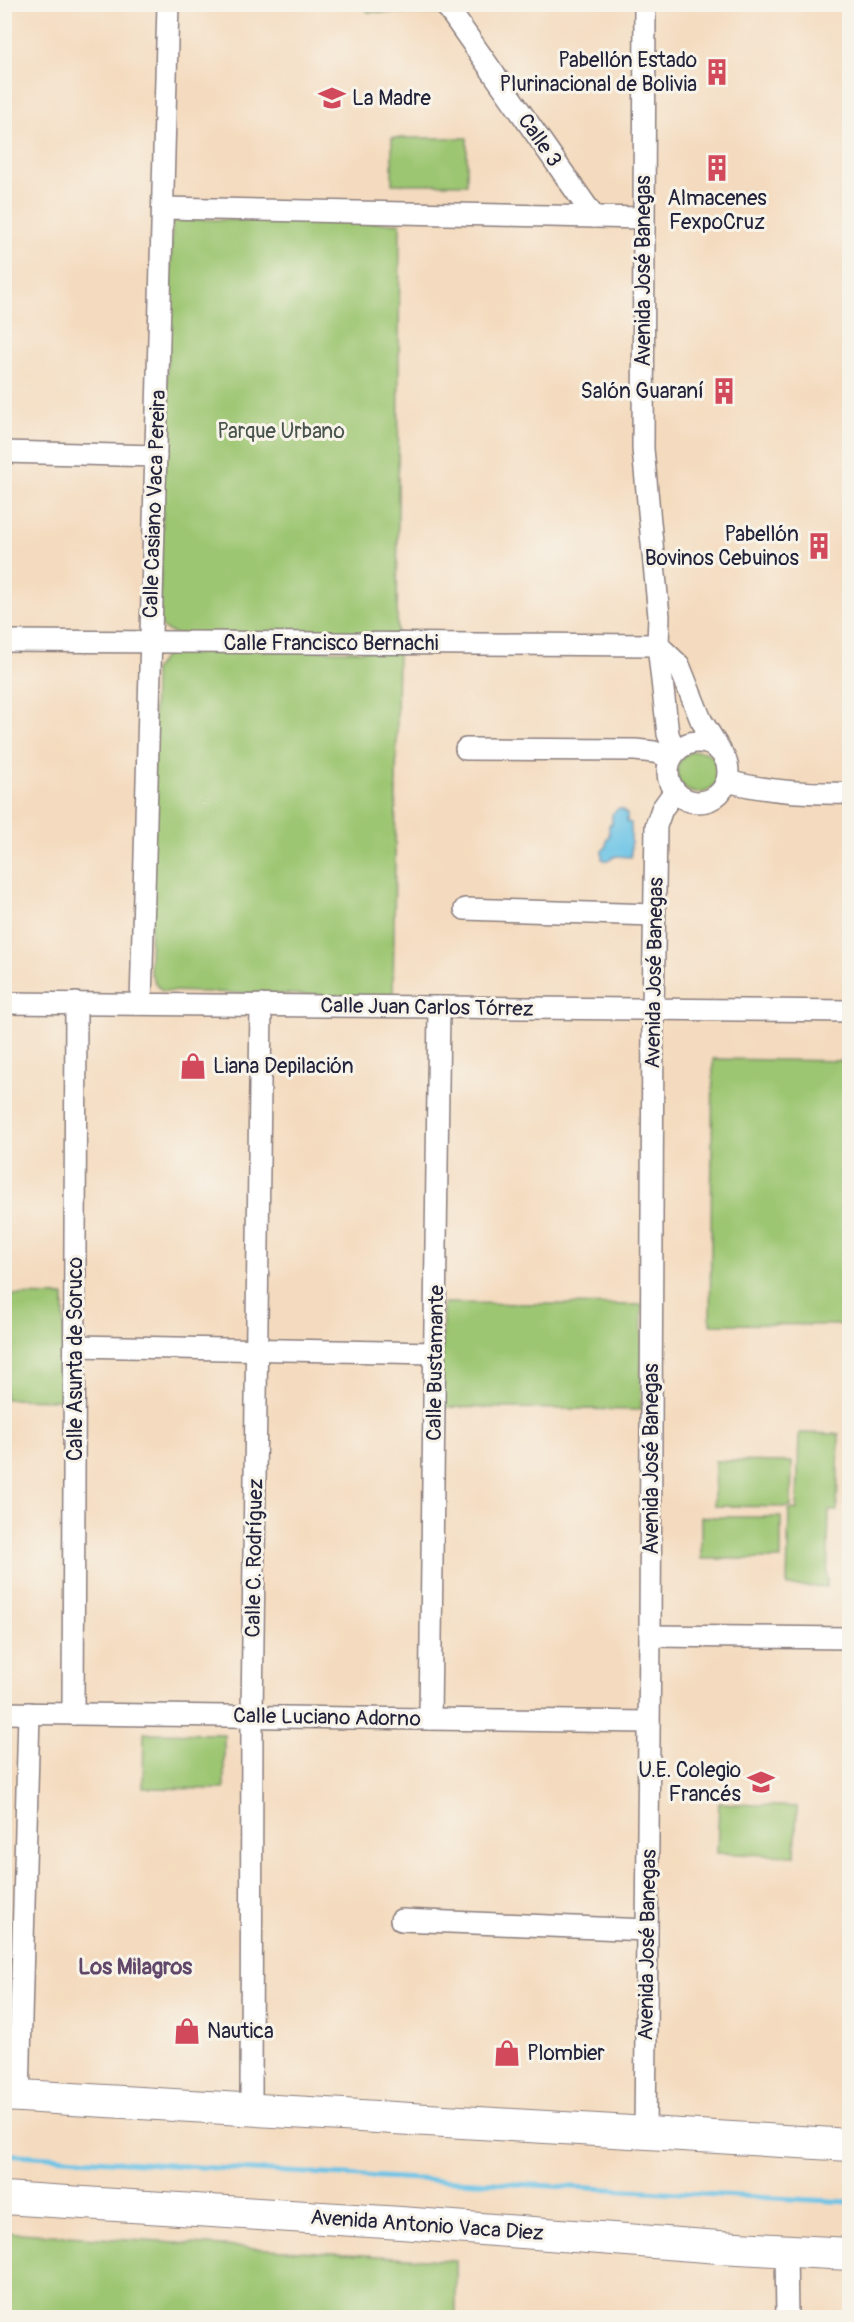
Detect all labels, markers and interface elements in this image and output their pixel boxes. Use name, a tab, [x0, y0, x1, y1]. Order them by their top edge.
place label: Pabellón Estado Plurinacional de Bolivia	[500, 47, 697, 98]
building icon: Pabellón Estado Plurinacional de Bolivia	[702, 57, 732, 87]
school or university icon: La Madre	[317, 83, 347, 113]
place label: La Madre	[352, 85, 431, 112]
street label: Calle 3	[512, 108, 568, 172]
building icon: Almacenes FexpoCruz	[702, 153, 732, 183]
street label: Avenida José Banegas	[630, 175, 657, 367]
place label: Almacenes FexpoCruz	[667, 185, 767, 236]
building icon: Salón Guaraní	[709, 376, 739, 406]
place label: Salón Guaraní	[580, 378, 704, 405]
street label: Calle Casiano Vaca Pereira	[137, 389, 172, 619]
park label: Parque Urbano	[217, 418, 345, 445]
place label: Pabellón Bovinos Cebuinos	[645, 521, 800, 572]
building icon: Pabellón Bovinos Cebuinos	[804, 531, 834, 561]
street label: Calle Francisco Bernachi	[224, 630, 439, 657]
street label: Avenida José Banegas	[639, 876, 670, 1069]
street label: Calle Juan Carlos Tórrez	[320, 992, 534, 1023]
shop icon: Liana Depilación	[178, 1051, 208, 1081]
place label: Liana Depilación	[213, 1053, 354, 1080]
street label: Calle Asunta de Soruco	[62, 1257, 89, 1461]
street label: Calle Bustamante	[421, 1284, 450, 1441]
street label: Avenida José Banegas	[638, 1363, 665, 1555]
street label: Calle C. Rodríguez	[240, 1478, 269, 1638]
street label: Calle Luciano Adorno	[233, 1702, 421, 1733]
place label: U.E. Colegio Francés	[638, 1757, 742, 1808]
school or university icon: U.E. Colegio Francés	[746, 1767, 776, 1797]
street label: Avenida José Banegas	[632, 1848, 663, 2041]
district label: Los Milagros	[78, 1953, 192, 1981]
shop icon: Nautica	[172, 2016, 202, 2046]
place label: Nautica	[207, 2018, 274, 2045]
shop icon: Plombier	[492, 2038, 522, 2068]
place label: Plombier	[527, 2040, 605, 2067]
street label: Avenida Antonio Vaca Diez	[309, 2204, 545, 2247]

